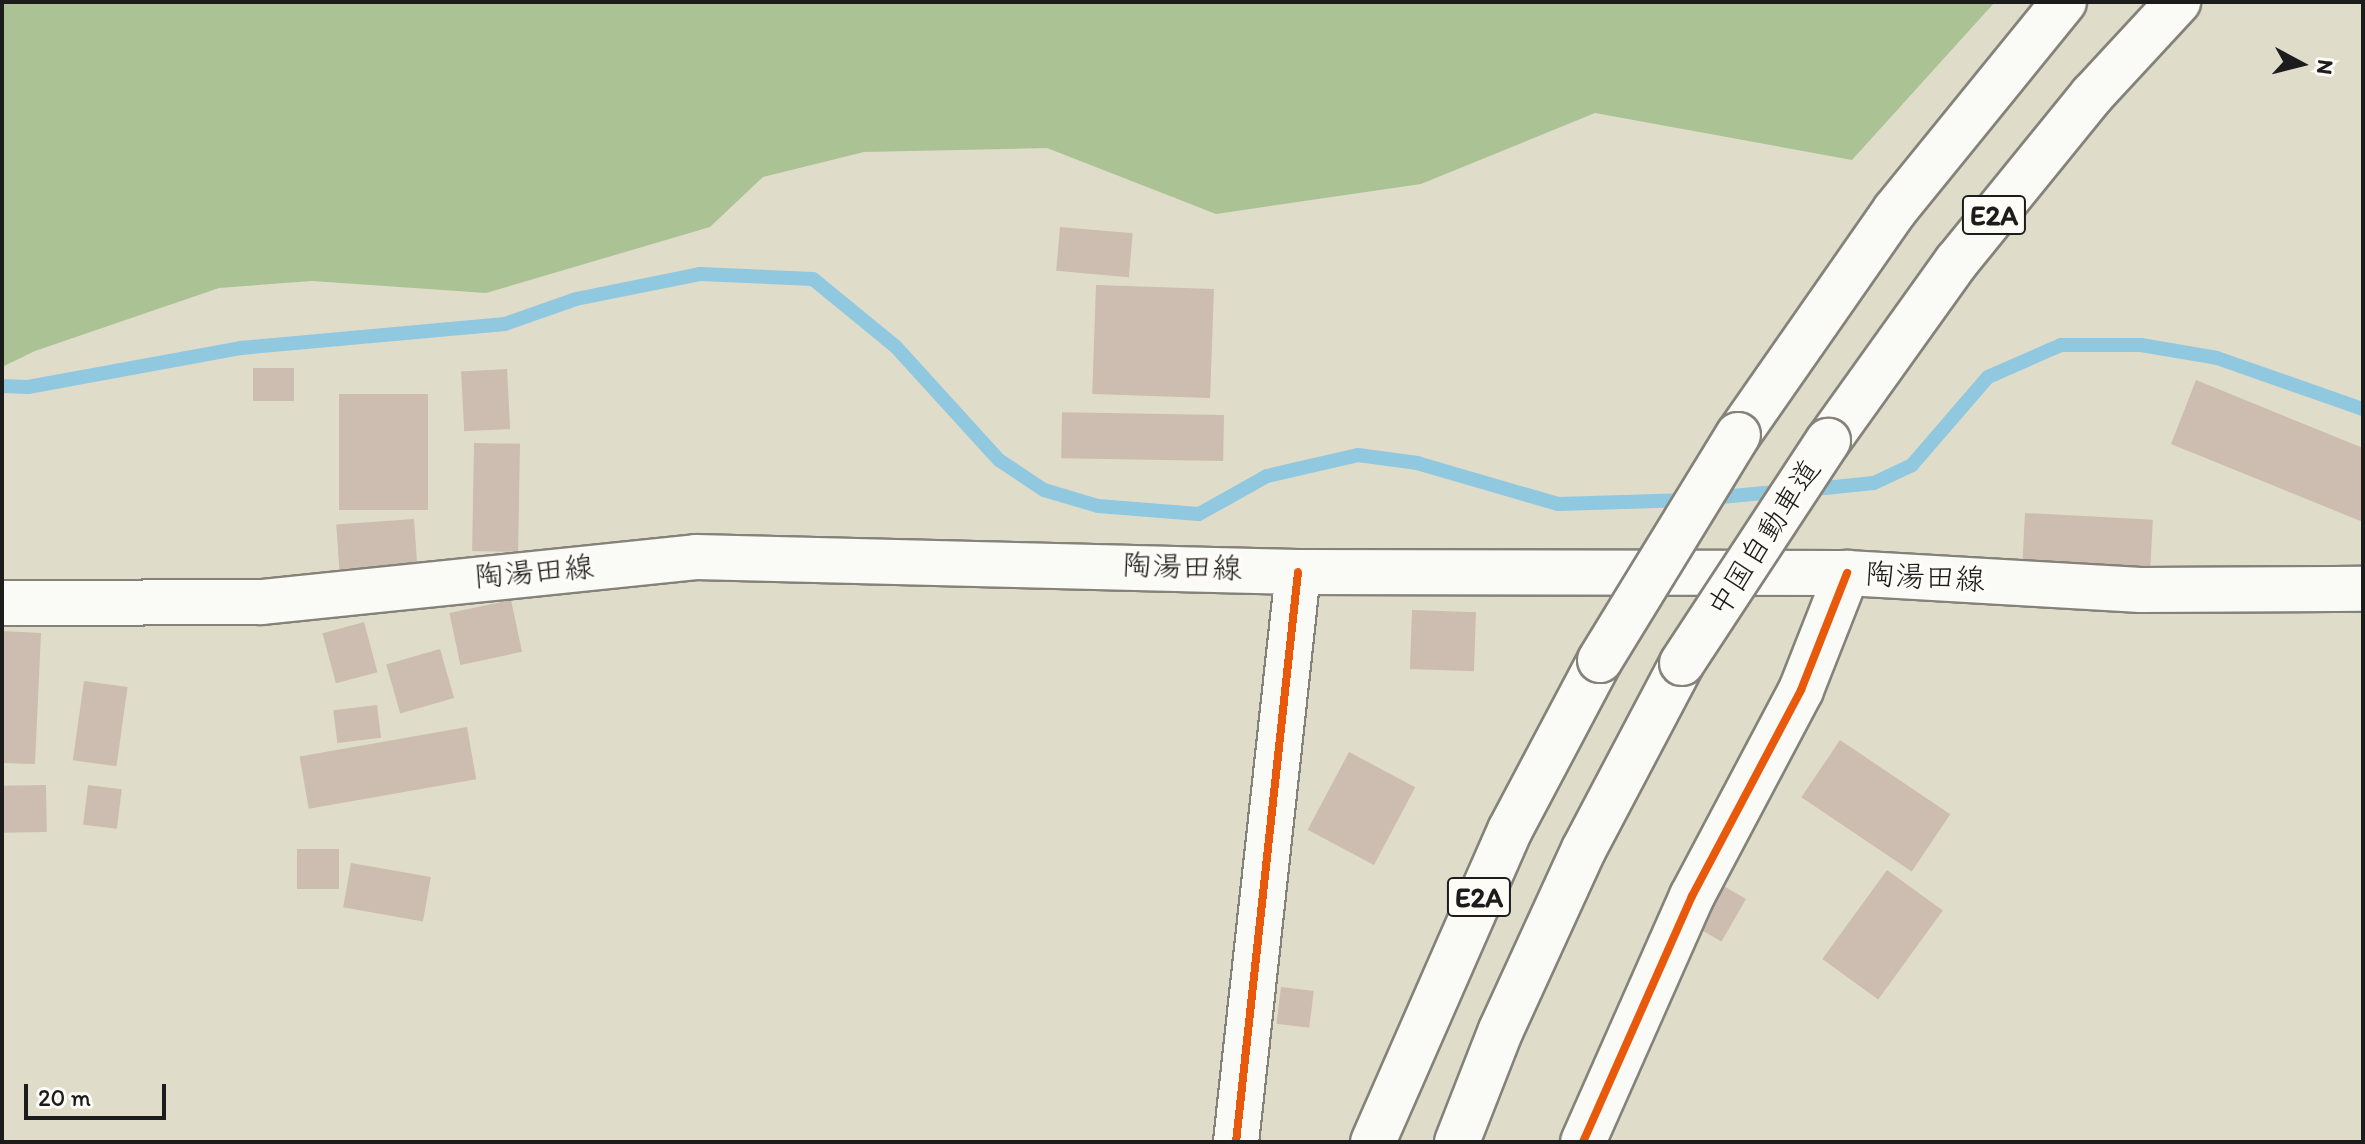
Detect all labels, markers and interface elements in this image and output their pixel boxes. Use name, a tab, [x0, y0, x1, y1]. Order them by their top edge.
north arrow	[2261, 24, 2341, 104]
text: N	[2311, 58, 2340, 76]
road number: E2A	[1960, 191, 2028, 239]
street label: 中国自動車道	[1700, 453, 1828, 623]
street label: 陶湯田線	[1121, 547, 1243, 587]
street label: 陶湯田線	[473, 549, 595, 595]
street label: 陶湯田線	[1864, 556, 1986, 598]
road number: E2A	[1445, 873, 1513, 921]
scale bar	[28, 1068, 170, 1118]
text: 20 m	[38, 1083, 91, 1112]

